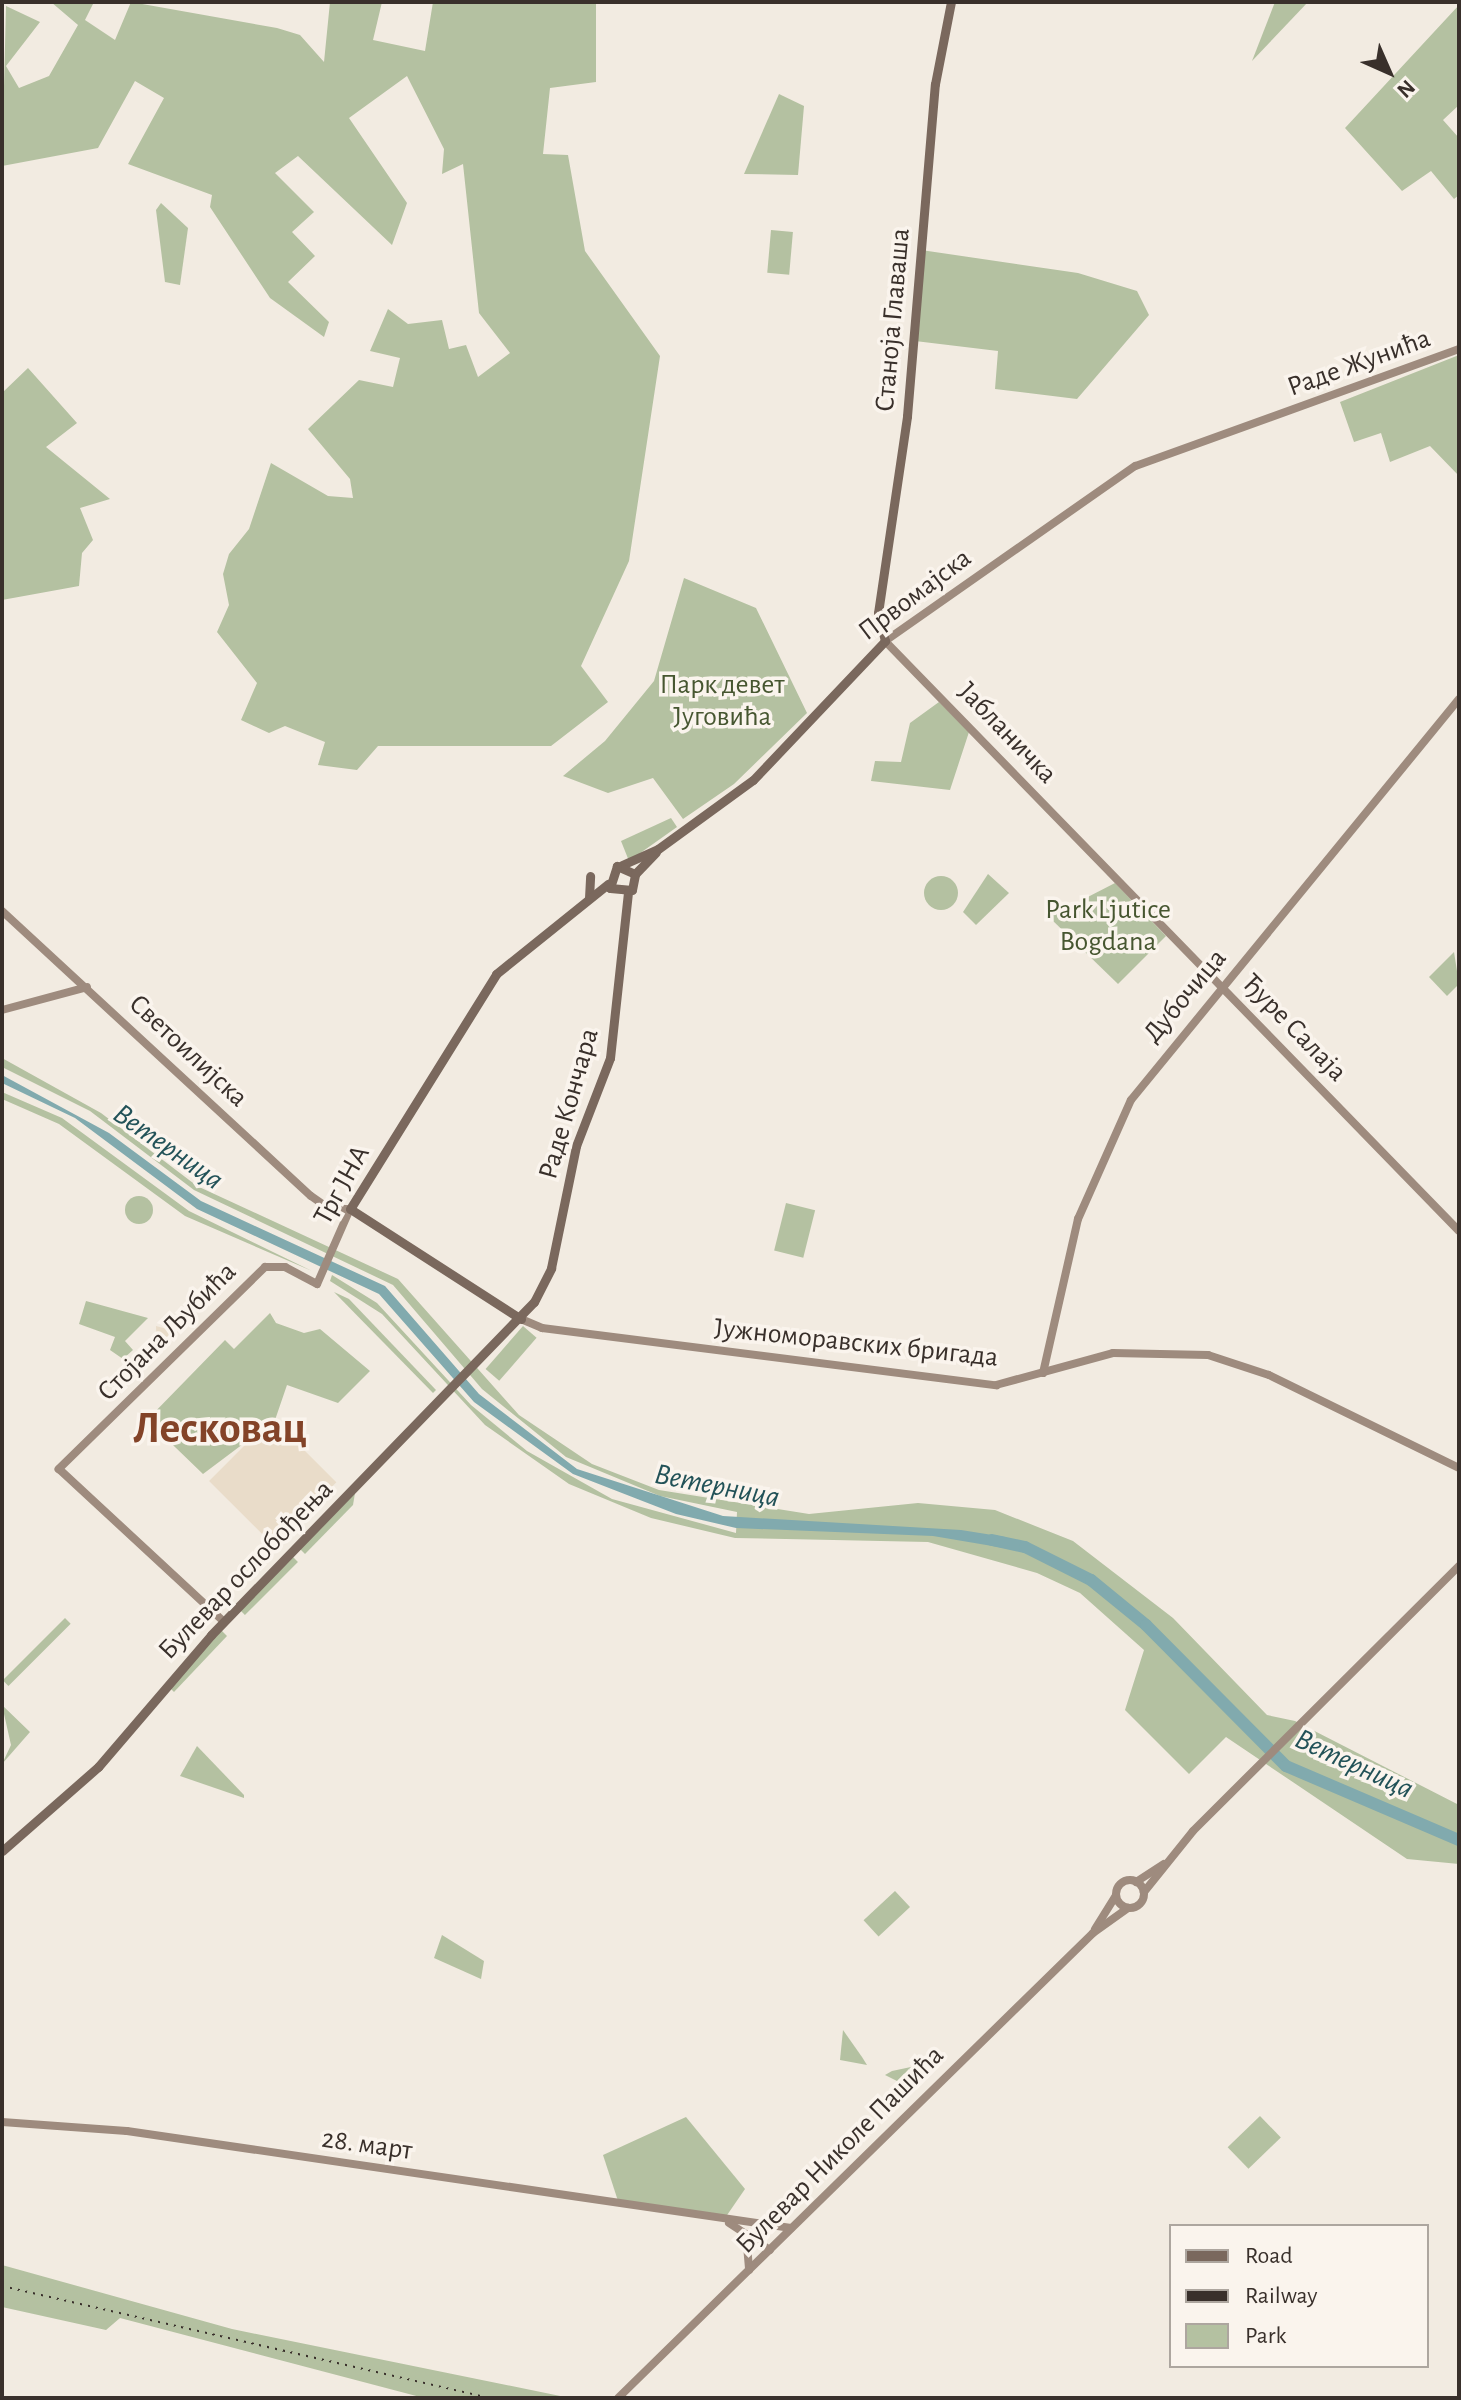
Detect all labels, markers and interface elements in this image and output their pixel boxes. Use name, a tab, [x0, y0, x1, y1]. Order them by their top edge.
north arrow	[1349, 32, 1429, 112]
text: N	[1393, 76, 1419, 102]
street label: Станоја Главаша	[868, 227, 918, 413]
street label: Раде Жунића	[1283, 322, 1435, 404]
street label: Првомајска	[852, 542, 978, 648]
park label: Парк девет Југовића	[659, 668, 785, 734]
street label: Јабланичка	[950, 675, 1064, 791]
park label: Park Ljutice Bogdana	[1045, 893, 1171, 959]
street label: Дубочица	[1136, 942, 1234, 1050]
street label: Ђуре Салаја	[1234, 967, 1354, 1089]
street label: Светоилијска	[122, 987, 254, 1115]
street label: Раде Кончара	[531, 1025, 607, 1183]
water label: Ветерница	[106, 1096, 230, 1198]
street label: Трг ЈНА	[307, 1140, 377, 1230]
street label: Стојана Љубића	[91, 1256, 243, 1408]
street label: Јужноморавских бригада	[712, 1311, 1000, 1375]
district label: Лесковац	[133, 1403, 307, 1455]
water label: Ветерница	[651, 1456, 783, 1516]
street label: Булевар ослобођења	[152, 1473, 340, 1667]
water label: Ветерница	[1289, 1721, 1419, 1807]
street label: Булевар Николе Пашића	[729, 2039, 951, 2261]
street label: 28. март	[320, 2122, 414, 2168]
legend	[1169, 2224, 1429, 2368]
text: Road	[1245, 2244, 1293, 2268]
text: Railway	[1245, 2284, 1317, 2308]
text: Park	[1245, 2324, 1286, 2348]

